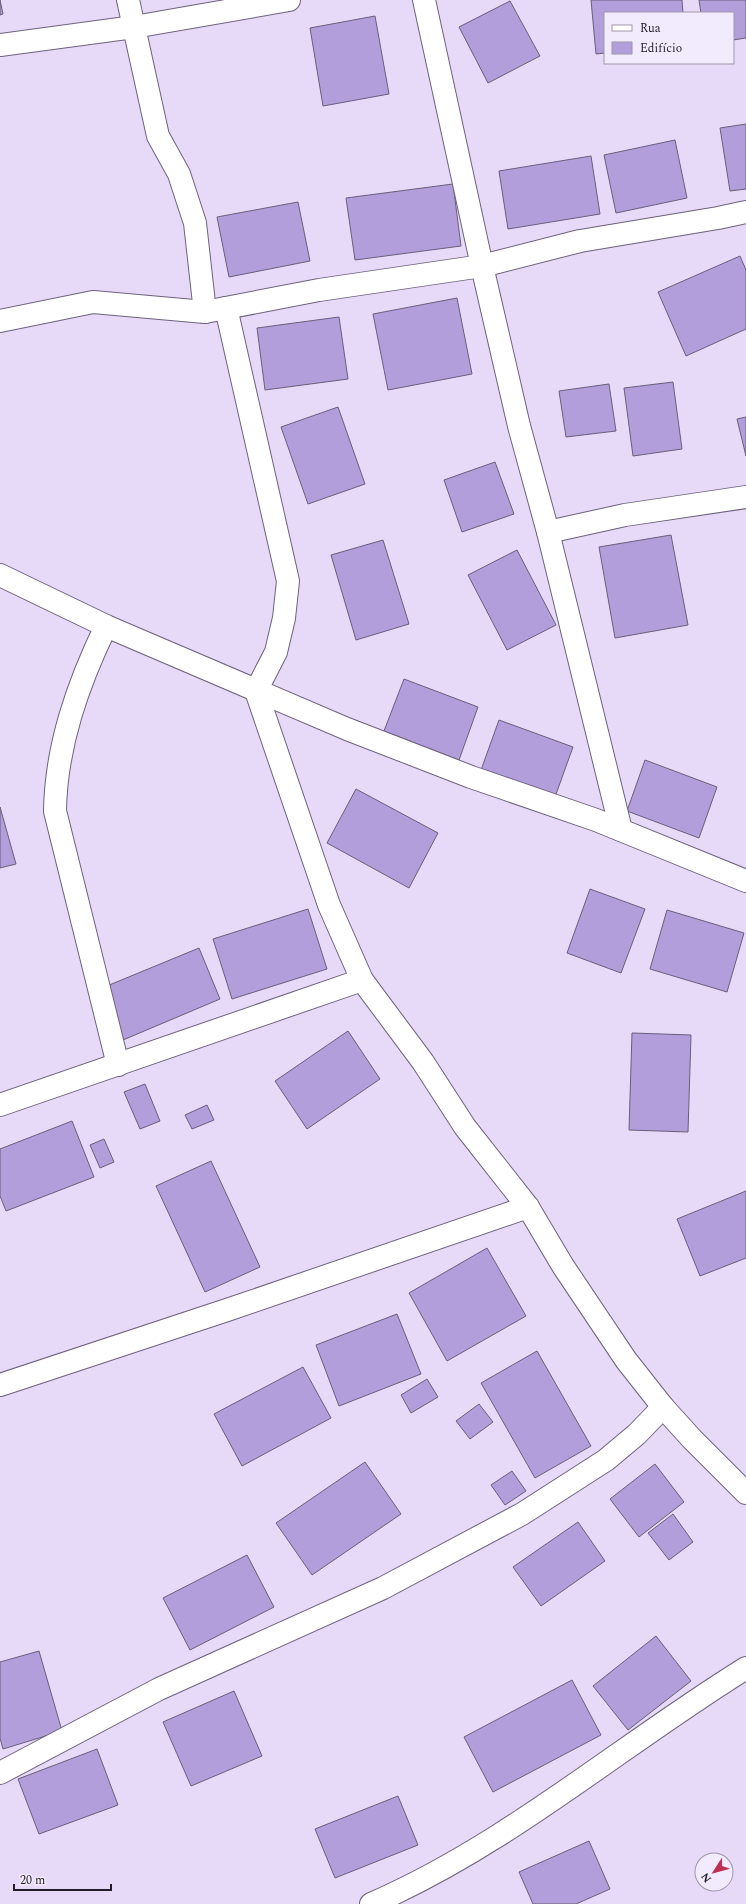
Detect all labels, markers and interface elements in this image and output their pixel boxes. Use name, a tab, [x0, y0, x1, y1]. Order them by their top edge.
legend	[604, 12, 734, 64]
text: Rua	[640, 19, 661, 38]
text: Edifício	[640, 39, 682, 58]
north arrow	[694, 1852, 734, 1892]
scale bar	[14, 1866, 111, 1892]
text: N	[697, 1869, 716, 1886]
text: 20 m	[20, 1871, 45, 1890]

